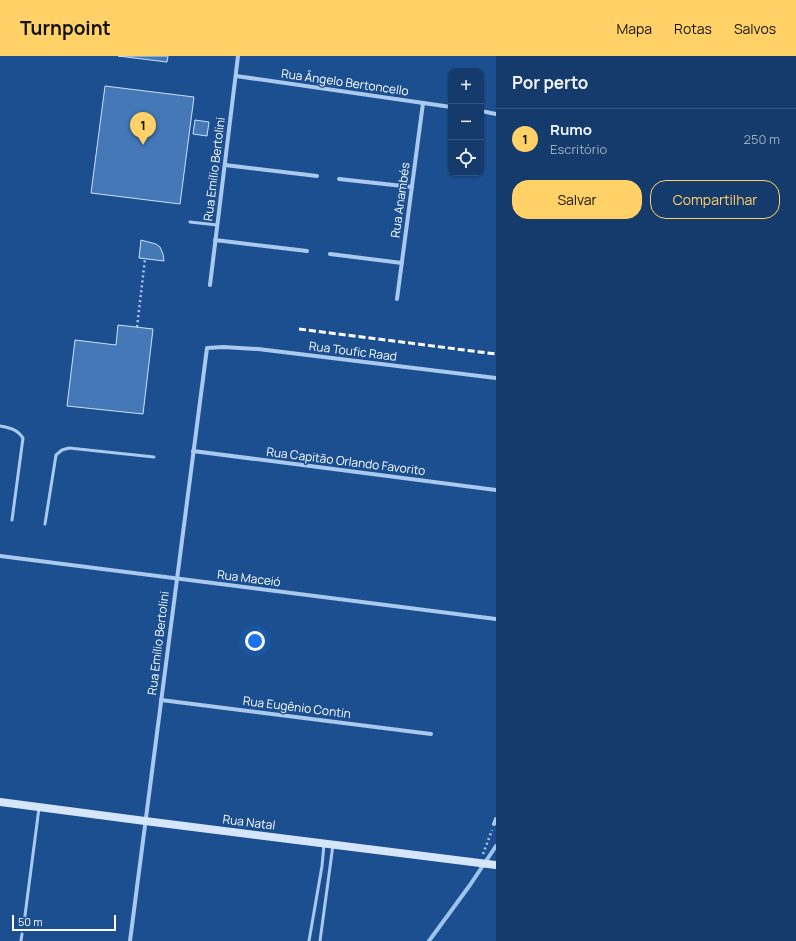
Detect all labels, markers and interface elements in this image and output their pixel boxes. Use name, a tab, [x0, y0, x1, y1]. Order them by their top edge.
text: Turnpoint	[20, 15, 111, 41]
text: Mapa	[616, 19, 652, 38]
text: Rotas	[674, 19, 712, 38]
text: Salvos	[734, 19, 776, 38]
street label: Rua Ângelo Bertoncello	[280, 65, 410, 99]
map controls	[448, 68, 484, 176]
button: +	[448, 68, 484, 104]
text: Por perto	[512, 71, 588, 94]
button: −	[448, 104, 484, 140]
pin: 1	[130, 112, 156, 145]
street label: Rua Emílio Bertolini	[199, 116, 229, 222]
text: Rumo	[550, 119, 592, 140]
text: 1	[522, 130, 528, 148]
text: 250 m	[744, 130, 780, 148]
button: locate	[448, 140, 484, 176]
text: Escritório	[550, 140, 607, 158]
street label: Rua Anambés	[386, 161, 414, 239]
button: Salvar	[512, 180, 642, 219]
button: Compartilhar	[650, 180, 780, 219]
street label: Rua Toufic Raad	[308, 337, 398, 365]
street label: Rua Capitão Orlando Favorito	[266, 443, 426, 479]
street label: Rua Maceió	[216, 566, 282, 590]
street label: Rua Emílio Bertolini	[143, 590, 173, 696]
your location	[245, 631, 265, 651]
street label: Rua Eugênio Contin	[242, 692, 352, 722]
street label: Rua Natal	[222, 810, 276, 834]
scale bar	[12, 913, 116, 932]
text: 50 m	[18, 914, 43, 929]

